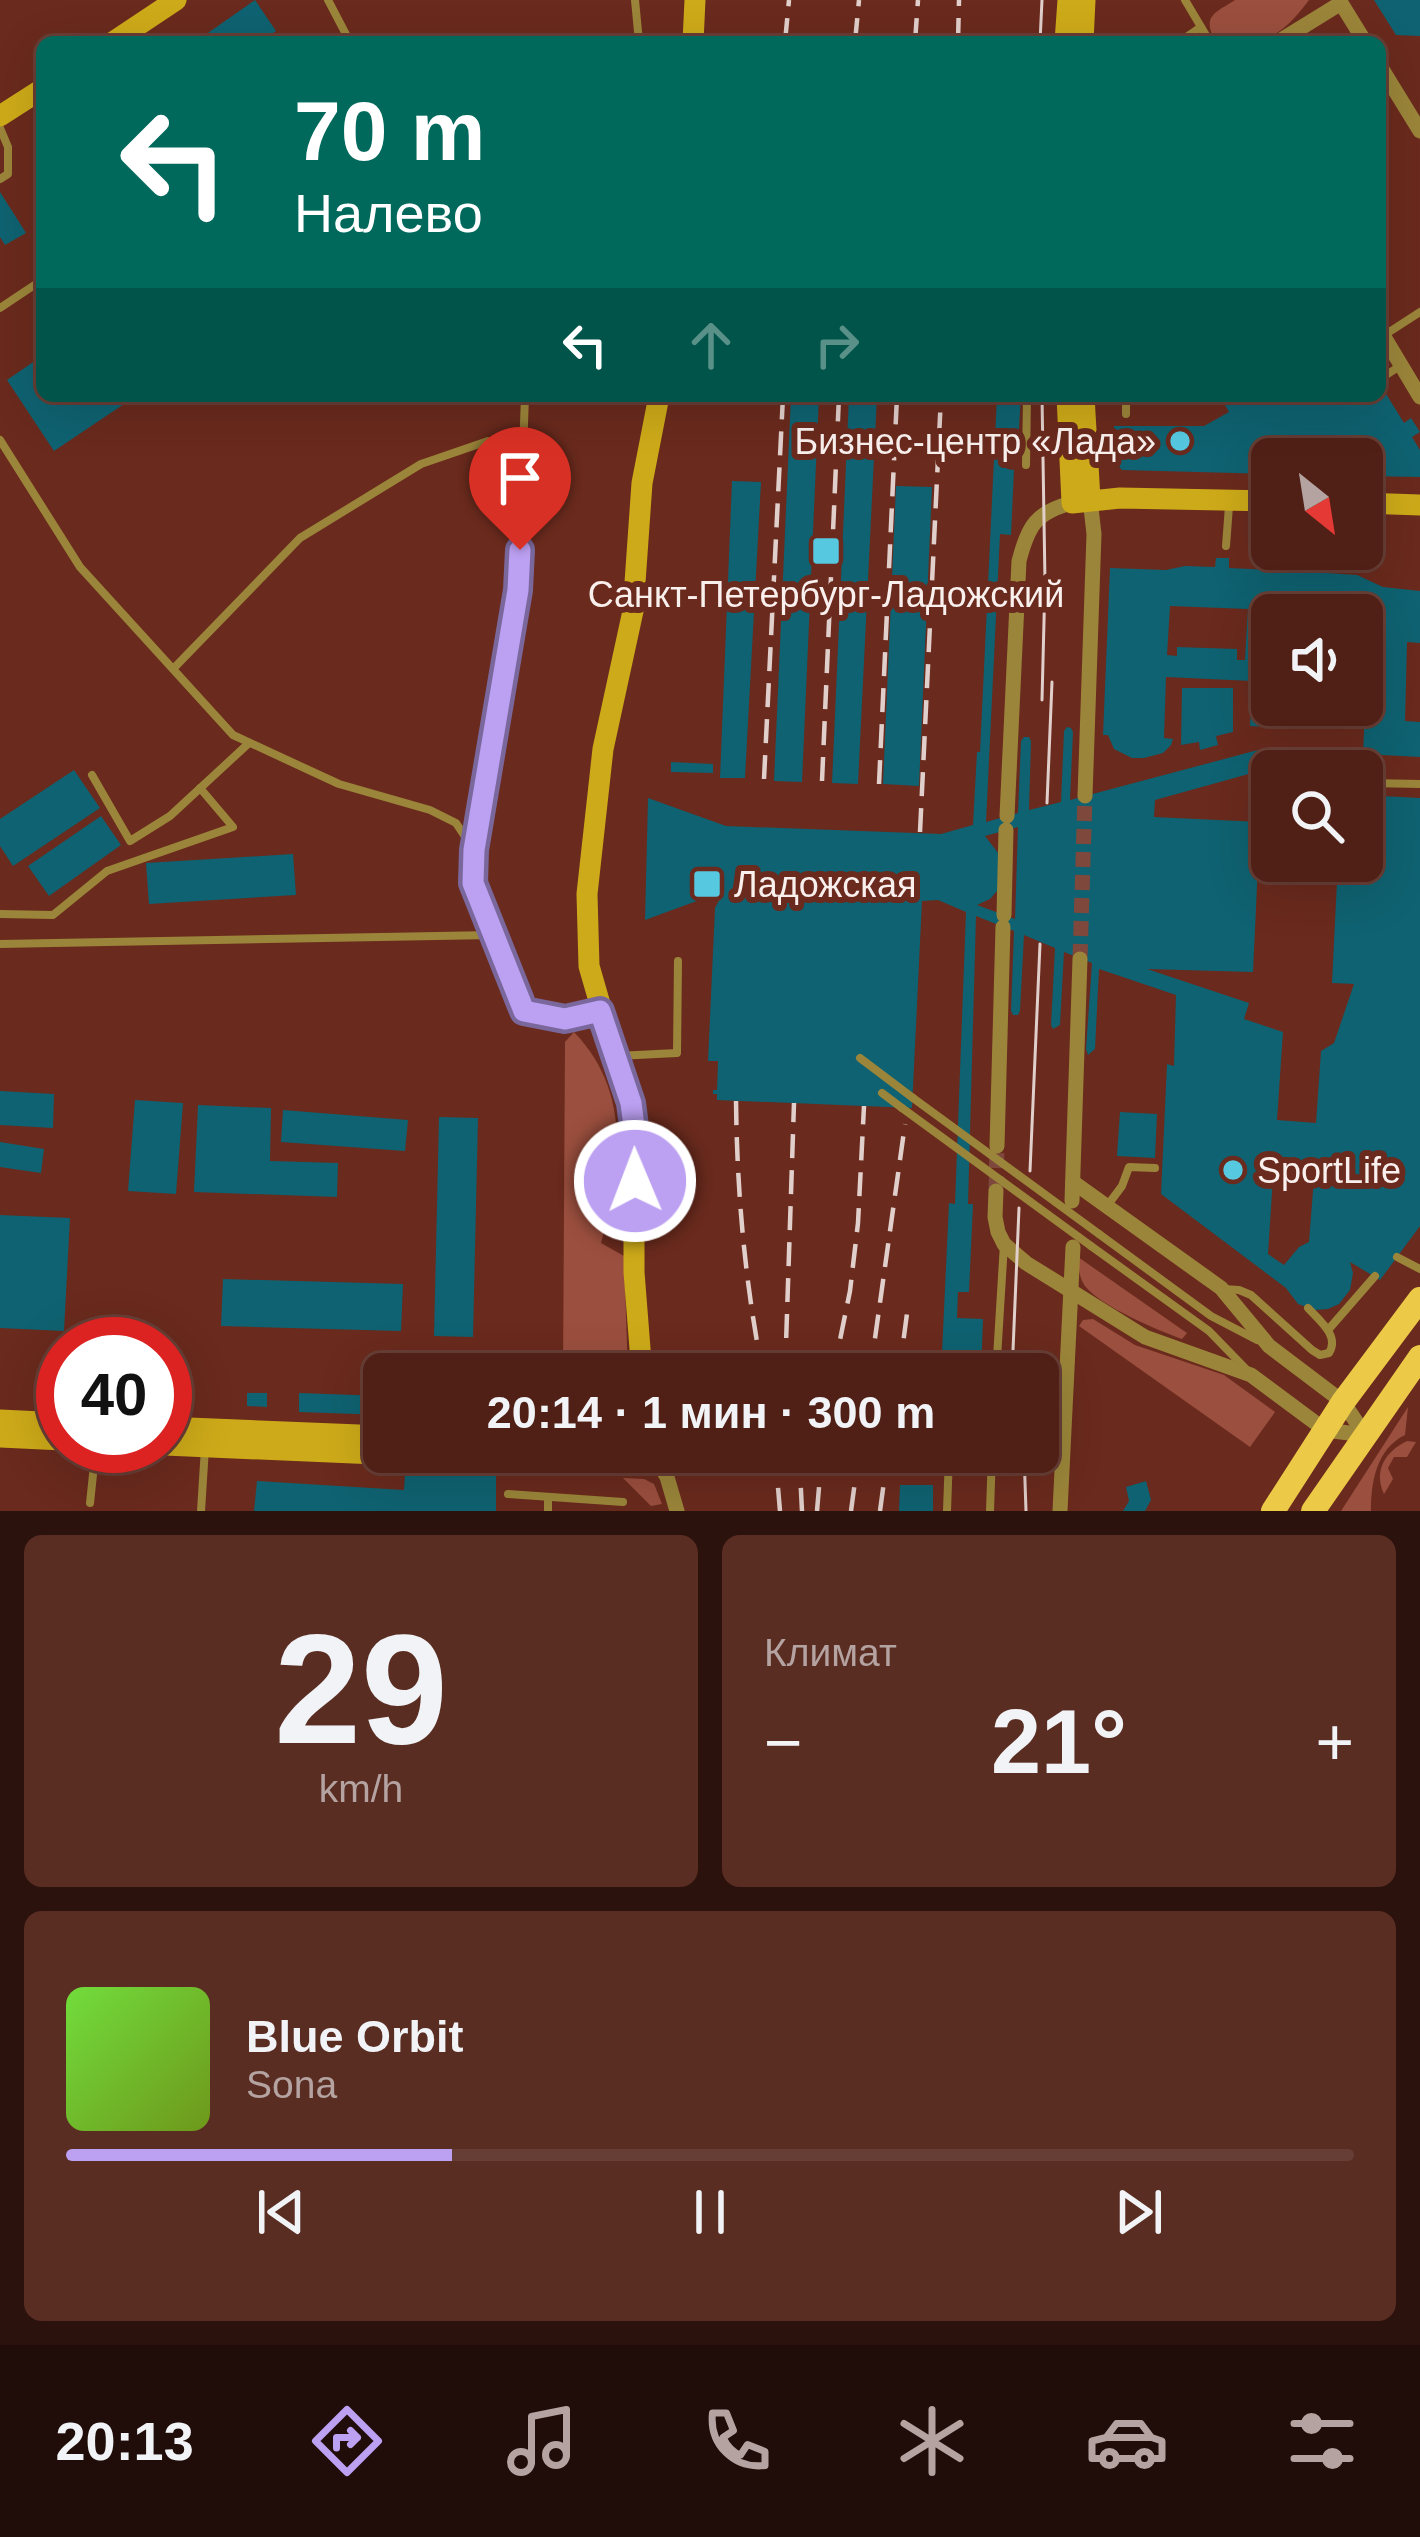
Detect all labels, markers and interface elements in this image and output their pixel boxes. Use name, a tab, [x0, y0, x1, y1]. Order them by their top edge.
icon: left	[96, 84, 252, 240]
text: 70 m	[294, 84, 485, 178]
text: Налево	[294, 183, 483, 243]
icon: left	[552, 312, 618, 378]
icon: ahead	[678, 312, 744, 378]
icon: right	[804, 312, 870, 378]
place label: Бизнес-центр «Лада»	[795, 421, 1156, 462]
pin	[469, 427, 571, 550]
marker: Бизнес-центр «Лада»	[1167, 428, 1193, 454]
north arrow	[1251, 438, 1383, 570]
map controls	[1251, 438, 1383, 882]
icon: arrive	[487, 445, 553, 511]
marker: Санкт-Петербург-Ладожский	[810, 535, 842, 567]
place label: Санкт-Петербург-Ладожский	[588, 574, 1064, 615]
button: sound	[1251, 594, 1383, 726]
button: search	[1251, 750, 1383, 882]
place label: Ладожская	[734, 864, 916, 905]
marker: Ладожская	[691, 868, 723, 900]
position arrow	[572, 1118, 698, 1244]
place label: SportLife	[1257, 1150, 1401, 1191]
marker: SportLife	[1220, 1157, 1246, 1183]
speed limit sign: 40	[36, 1317, 192, 1473]
text: 20:14 · 1 мин · 300 m	[487, 1387, 935, 1438]
text: 29	[274, 1602, 448, 1776]
text: Климат	[764, 1631, 897, 1674]
text: 21°	[991, 1692, 1127, 1792]
text: −	[764, 1705, 803, 1779]
text: +	[1315, 1705, 1354, 1779]
text: km/h	[319, 1767, 403, 1810]
text: Blue Orbit	[246, 2011, 464, 2062]
text: Sona	[246, 2063, 337, 2106]
icon: previous	[248, 2179, 314, 2245]
icon: pause	[677, 2179, 743, 2245]
icon: next	[1106, 2179, 1172, 2245]
icon: directions	[305, 2399, 389, 2483]
icon: music	[500, 2399, 584, 2483]
icon: phone	[695, 2399, 779, 2483]
icon: climate	[890, 2399, 974, 2483]
icon: car	[1085, 2399, 1169, 2483]
icon: filters	[1280, 2399, 1364, 2483]
text: 20:13	[56, 2411, 194, 2471]

